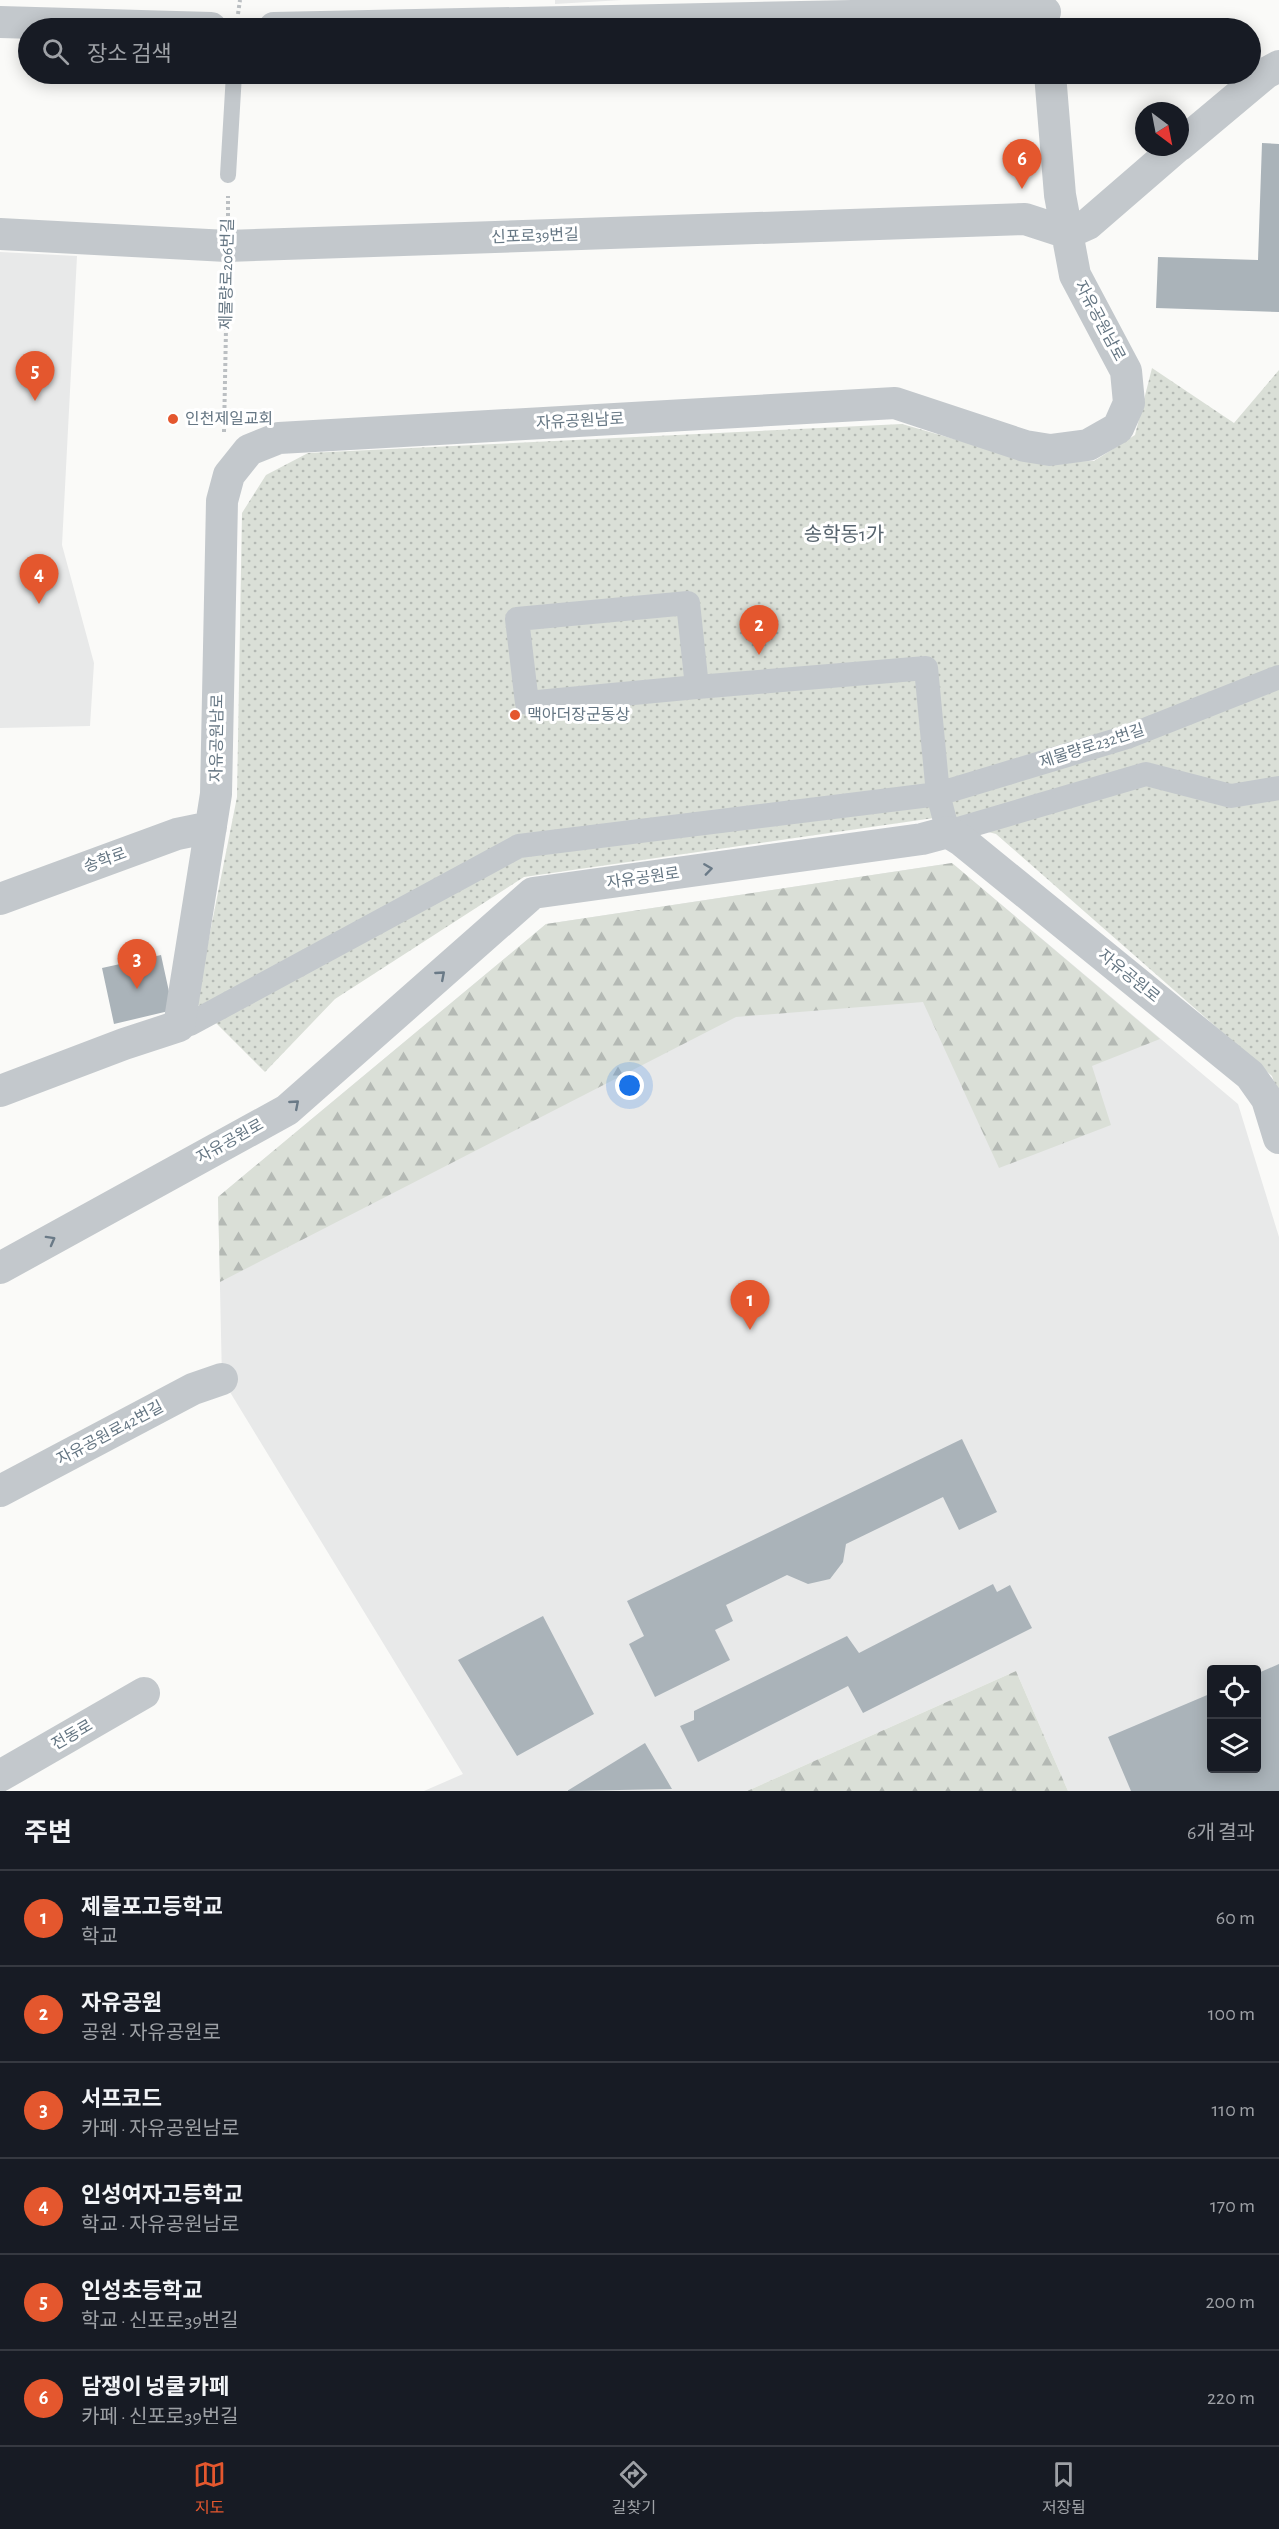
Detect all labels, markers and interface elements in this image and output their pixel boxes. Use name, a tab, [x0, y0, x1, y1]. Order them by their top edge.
search box	[18, 18, 1261, 84]
icon: search	[39, 35, 72, 68]
text: 장소 검색	[87, 43, 172, 65]
north arrow	[1135, 102, 1189, 156]
pin: 6	[1002, 140, 1042, 189]
street label: 제물량로206번길	[218, 218, 236, 330]
street label: 신포로39번길	[491, 226, 579, 246]
street label: 자유공원남로	[1072, 278, 1128, 364]
pin: 5	[15, 352, 54, 401]
place label: 인천제일교회	[185, 410, 273, 427]
street label: 자유공원남로	[535, 411, 625, 431]
marker: 인천제일교회	[166, 412, 180, 426]
district label: 송학동1가	[804, 524, 884, 545]
pin: 4	[20, 554, 58, 604]
pin: 2	[740, 606, 778, 655]
street label: 자유공원남로	[208, 693, 226, 782]
place label: 맥아더장군동상	[527, 707, 630, 723]
marker: 맥아더장군동상	[508, 708, 522, 722]
street label: 제물량로232번길	[1037, 721, 1147, 771]
street label: 송학로	[81, 844, 129, 875]
one-way arrow	[704, 863, 713, 876]
street label: 자유공원로	[605, 865, 681, 891]
pin: 3	[118, 940, 156, 989]
street label: 자유공원로	[1095, 947, 1163, 1006]
one-way arrow	[434, 971, 445, 982]
your location	[615, 1071, 644, 1100]
one-way arrow	[288, 1100, 299, 1111]
street label: 자유공원로	[194, 1116, 266, 1166]
one-way arrow	[45, 1236, 55, 1247]
pin: 1	[730, 1280, 770, 1330]
street label: 자유공원로42번길	[54, 1398, 166, 1468]
map controls	[1207, 1665, 1261, 1773]
button: locate	[1207, 1665, 1261, 1719]
street label: 전동로	[49, 1717, 95, 1753]
button: layers	[1207, 1719, 1261, 1773]
text: 주변	[24, 1820, 72, 1846]
text: 6개 결과	[1187, 1823, 1255, 1843]
text: 제물포고등학교	[81, 1896, 223, 1918]
text: 1	[40, 1908, 47, 1928]
text: 60 m	[1216, 1908, 1255, 1928]
text: 학교	[81, 1927, 118, 1947]
text: 자유공원	[81, 1992, 162, 2014]
text: 2	[39, 2004, 48, 2024]
text: 100 m	[1208, 2004, 1255, 2024]
text: 공원 · 자유공원로	[81, 2023, 221, 2043]
text: 서프코드	[81, 2088, 162, 2110]
text: 3	[39, 2100, 48, 2120]
text: 110 m	[1211, 2100, 1255, 2120]
text: 카페 · 자유공원남로	[81, 2119, 239, 2139]
text: 인성여자고등학교	[81, 2184, 243, 2206]
text: 4	[38, 2196, 49, 2216]
text: 170 m	[1210, 2196, 1255, 2216]
text: 학교 · 자유공원남로	[81, 2215, 239, 2235]
text: 인성초등학교	[81, 2280, 202, 2302]
text: 5	[39, 2292, 48, 2312]
text: 200 m	[1205, 2292, 1255, 2312]
text: 학교 · 신포로39번길	[81, 2311, 239, 2331]
text: 담쟁이 넝쿨 카페	[81, 2376, 229, 2398]
text: 6	[39, 2388, 48, 2408]
text: 220 m	[1207, 2388, 1255, 2408]
text: 카페 · 신포로39번길	[81, 2407, 239, 2427]
tab: 지도	[193, 2458, 226, 2518]
tab: 길찾기	[612, 2458, 656, 2518]
tab: 저장됨	[1042, 2458, 1086, 2518]

